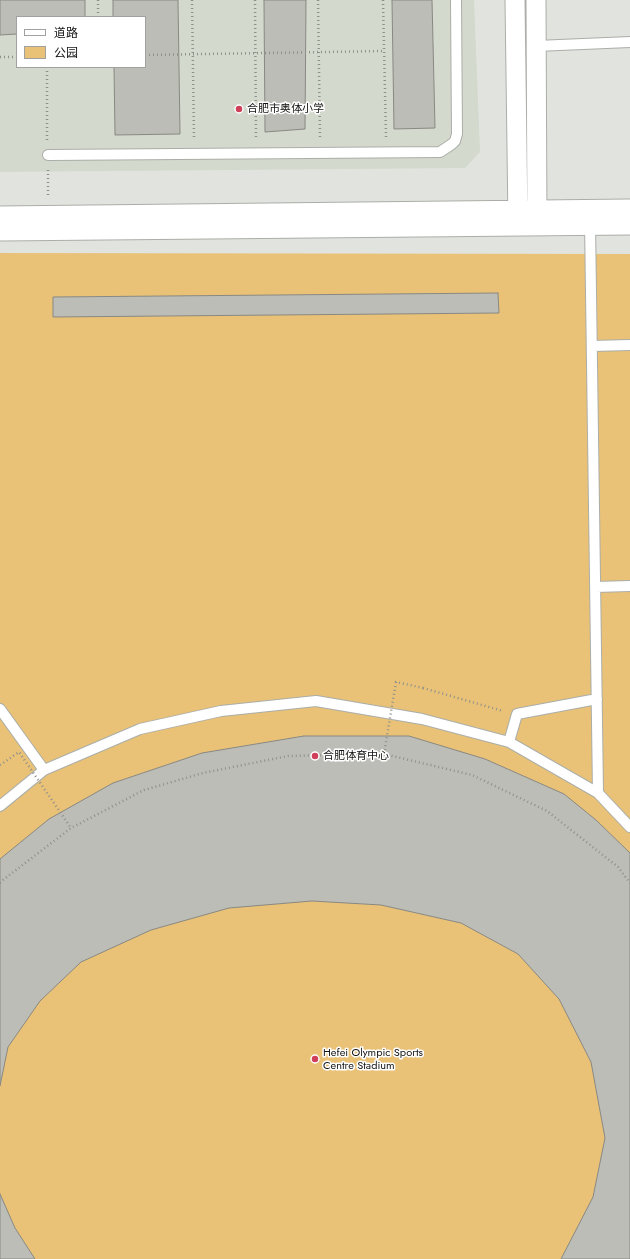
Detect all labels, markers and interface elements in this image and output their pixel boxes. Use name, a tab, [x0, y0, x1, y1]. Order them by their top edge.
legend	[16, 16, 146, 68]
text: 道路	[54, 24, 78, 42]
text: 公园	[54, 44, 78, 62]
place label: 合肥市奥体小学	[247, 102, 324, 116]
marker: 合肥市奥体小学	[234, 104, 244, 114]
place label: 合肥体育中心	[323, 749, 389, 763]
marker: 合肥体育中心	[310, 751, 320, 761]
place label: Hefei Olympic Sports Centre Stadium	[323, 1046, 423, 1072]
marker: Hefei Olympic Sports Centre Stadium	[310, 1054, 320, 1064]

